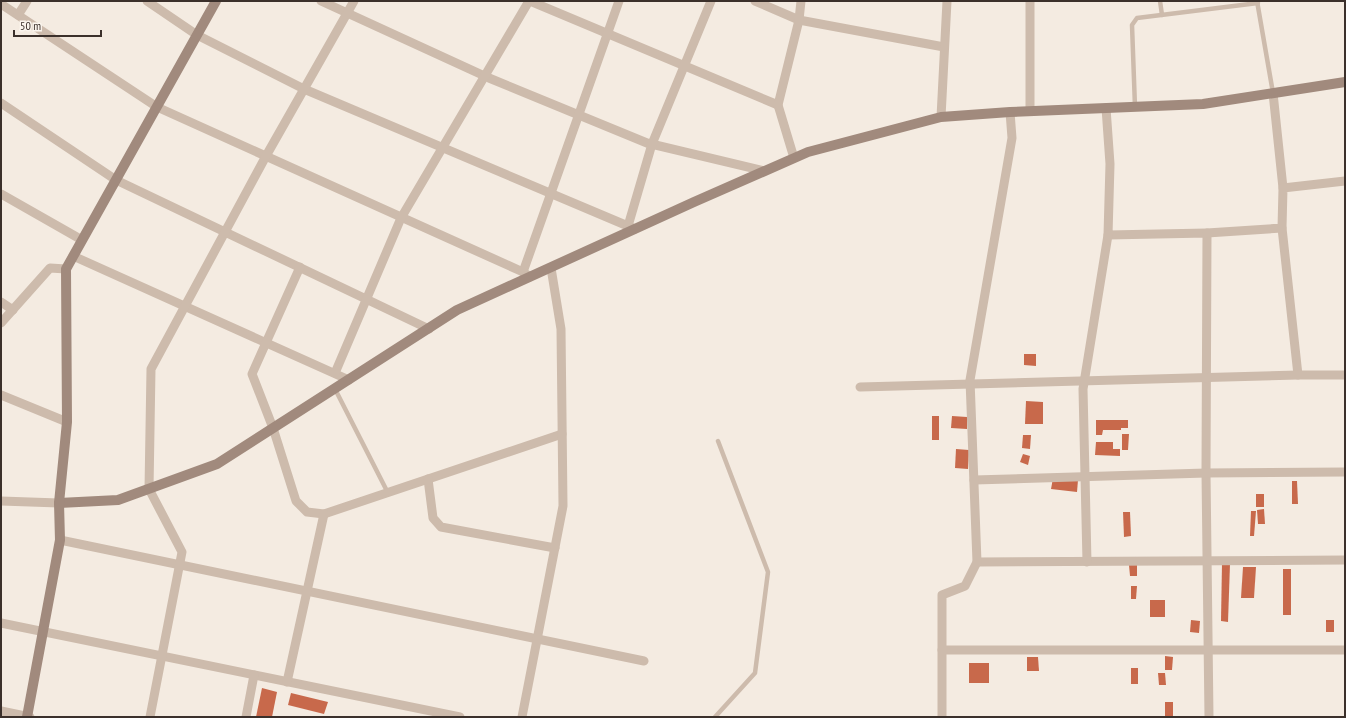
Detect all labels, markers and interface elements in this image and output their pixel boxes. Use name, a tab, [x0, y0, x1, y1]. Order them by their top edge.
scale bar	[14, 12, 101, 38]
text: 50 m	[20, 18, 41, 33]

